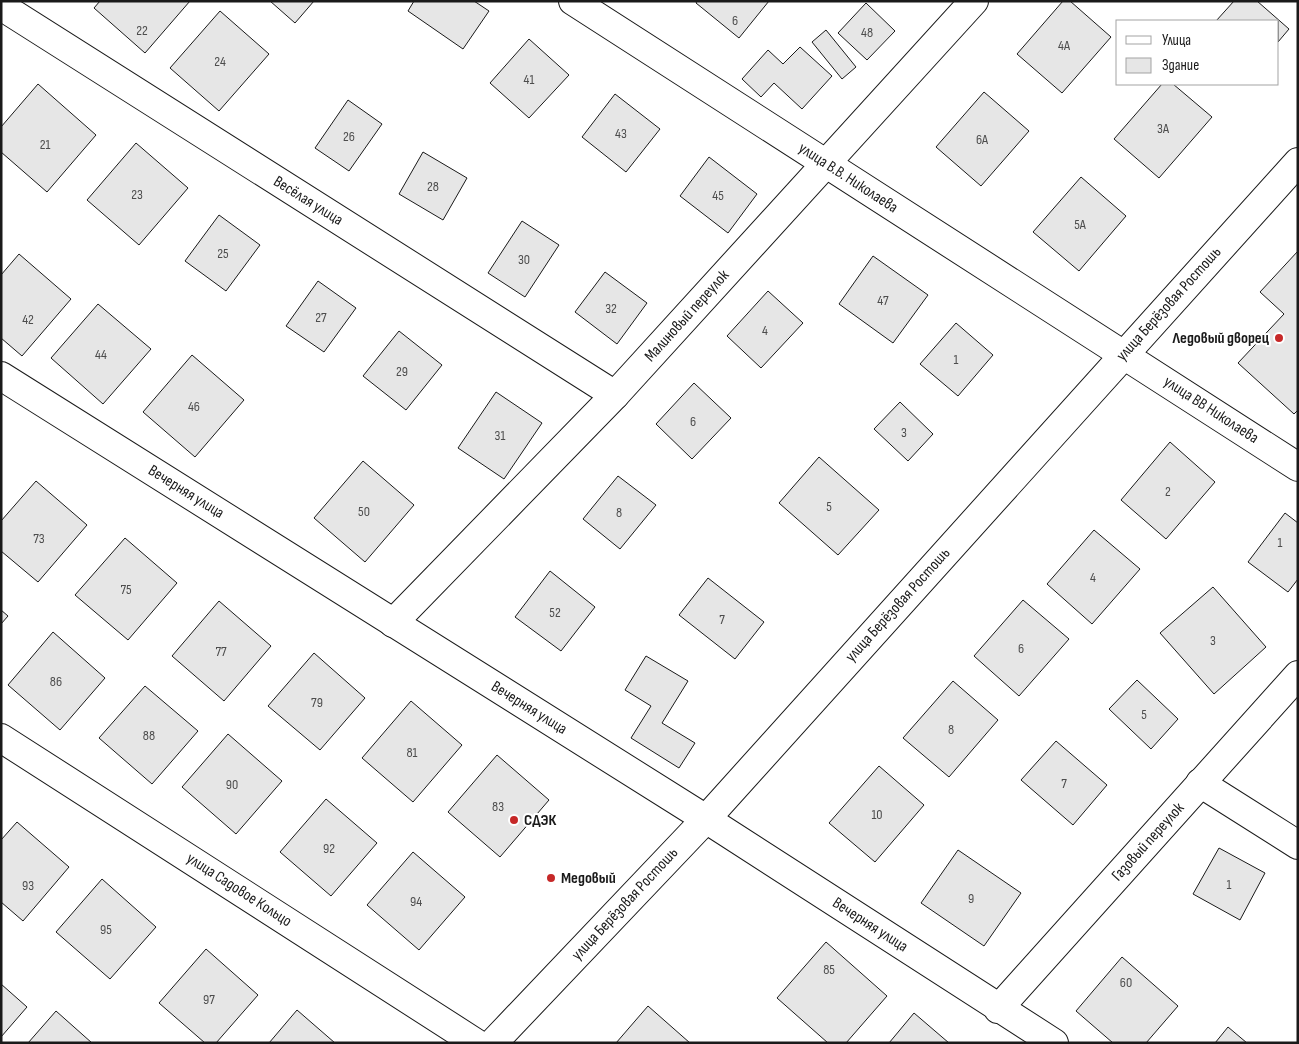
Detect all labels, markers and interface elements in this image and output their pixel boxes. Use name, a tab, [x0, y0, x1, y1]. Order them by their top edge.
house number: 6	[732, 12, 738, 29]
legend	[1116, 20, 1279, 85]
house number: 22	[136, 22, 148, 39]
house number: 48	[861, 24, 873, 41]
text: Улица	[1162, 31, 1191, 50]
house number: 4А	[1058, 37, 1071, 54]
house number: 24	[214, 53, 226, 70]
text: Здание	[1162, 56, 1199, 75]
house number: 41	[524, 71, 534, 88]
house number: 3А	[1157, 120, 1170, 137]
house number: 43	[615, 125, 627, 142]
house number: 26	[343, 128, 355, 145]
house number: 6А	[976, 131, 989, 148]
house number: 21	[40, 136, 50, 153]
street label: улица В.В. Николаева	[795, 139, 901, 217]
street label: Весёлая улица	[270, 172, 346, 230]
house number: 28	[427, 178, 439, 195]
house number: 23	[131, 186, 143, 203]
house number: 45	[712, 187, 724, 204]
house number: 5А	[1074, 216, 1087, 233]
street label: улица Берёзовая Ростошь	[1113, 243, 1225, 365]
house number: 25	[217, 245, 229, 262]
house number: 30	[518, 251, 530, 268]
street label: Малиновый переулок	[641, 266, 734, 366]
house number: 47	[877, 292, 889, 309]
house number: 32	[605, 300, 617, 317]
house number: 27	[315, 309, 327, 326]
house number: 42	[22, 311, 34, 328]
house number: 4	[762, 322, 768, 339]
place label: Ледовый дворец	[1171, 329, 1270, 348]
marker: Ледовый дворец	[1273, 332, 1285, 344]
house number: 44	[95, 346, 107, 363]
house number: 1	[954, 351, 959, 368]
house number: 29	[396, 363, 408, 380]
street label: улица ВВ Николаева	[1160, 372, 1262, 448]
house number: 46	[188, 398, 200, 415]
house number: 6	[690, 413, 696, 430]
house number: 3	[901, 424, 907, 441]
house number: 31	[495, 427, 505, 444]
street label: Вечерняя улица	[144, 461, 228, 523]
house number: 2	[1165, 483, 1171, 500]
house number: 5	[826, 498, 832, 515]
house number: 50	[358, 503, 370, 520]
house number: 8	[616, 504, 622, 521]
house number: 73	[33, 530, 45, 547]
house number: 1	[1278, 534, 1283, 551]
street label: улица Берёзовая Ростошь	[842, 544, 954, 666]
house number: 4	[1090, 569, 1096, 586]
house number: 75	[120, 581, 132, 598]
house number: 52	[549, 604, 561, 621]
house number: 7	[719, 611, 725, 628]
house number: 3	[1210, 632, 1216, 649]
house number: 6	[1018, 640, 1024, 657]
house number: 77	[215, 643, 227, 660]
house number: 86	[50, 673, 62, 690]
street label: Вечерняя улица	[487, 677, 571, 739]
house number: 79	[311, 694, 323, 711]
house number: 5	[1141, 706, 1147, 723]
house number: 8	[948, 721, 954, 738]
house number: 88	[143, 727, 155, 744]
house number: 81	[406, 744, 418, 761]
house number: 7	[1061, 775, 1067, 792]
house number: 90	[226, 776, 238, 793]
house number: 83	[492, 798, 504, 815]
street label: Газовый переулок	[1108, 798, 1189, 885]
house number: 10	[871, 806, 883, 823]
place label: СДЭК	[524, 811, 556, 830]
marker: СДЭК	[508, 814, 520, 826]
house number: 92	[323, 840, 335, 857]
street label: улица Берёзовая Ростошь	[568, 844, 682, 964]
street label: улица Садовое Кольцо	[183, 849, 295, 931]
place label: Медовый	[561, 869, 616, 888]
marker: Медовый	[545, 872, 557, 884]
house number: 1	[1227, 876, 1232, 893]
house number: 93	[22, 877, 34, 894]
house number: 9	[968, 890, 974, 907]
house number: 94	[410, 893, 422, 910]
street label: Вечерняя улица	[829, 894, 911, 956]
house number: 95	[100, 921, 112, 938]
house number: 85	[823, 961, 835, 978]
house number: 60	[1120, 974, 1132, 991]
house number: 97	[203, 991, 215, 1008]

